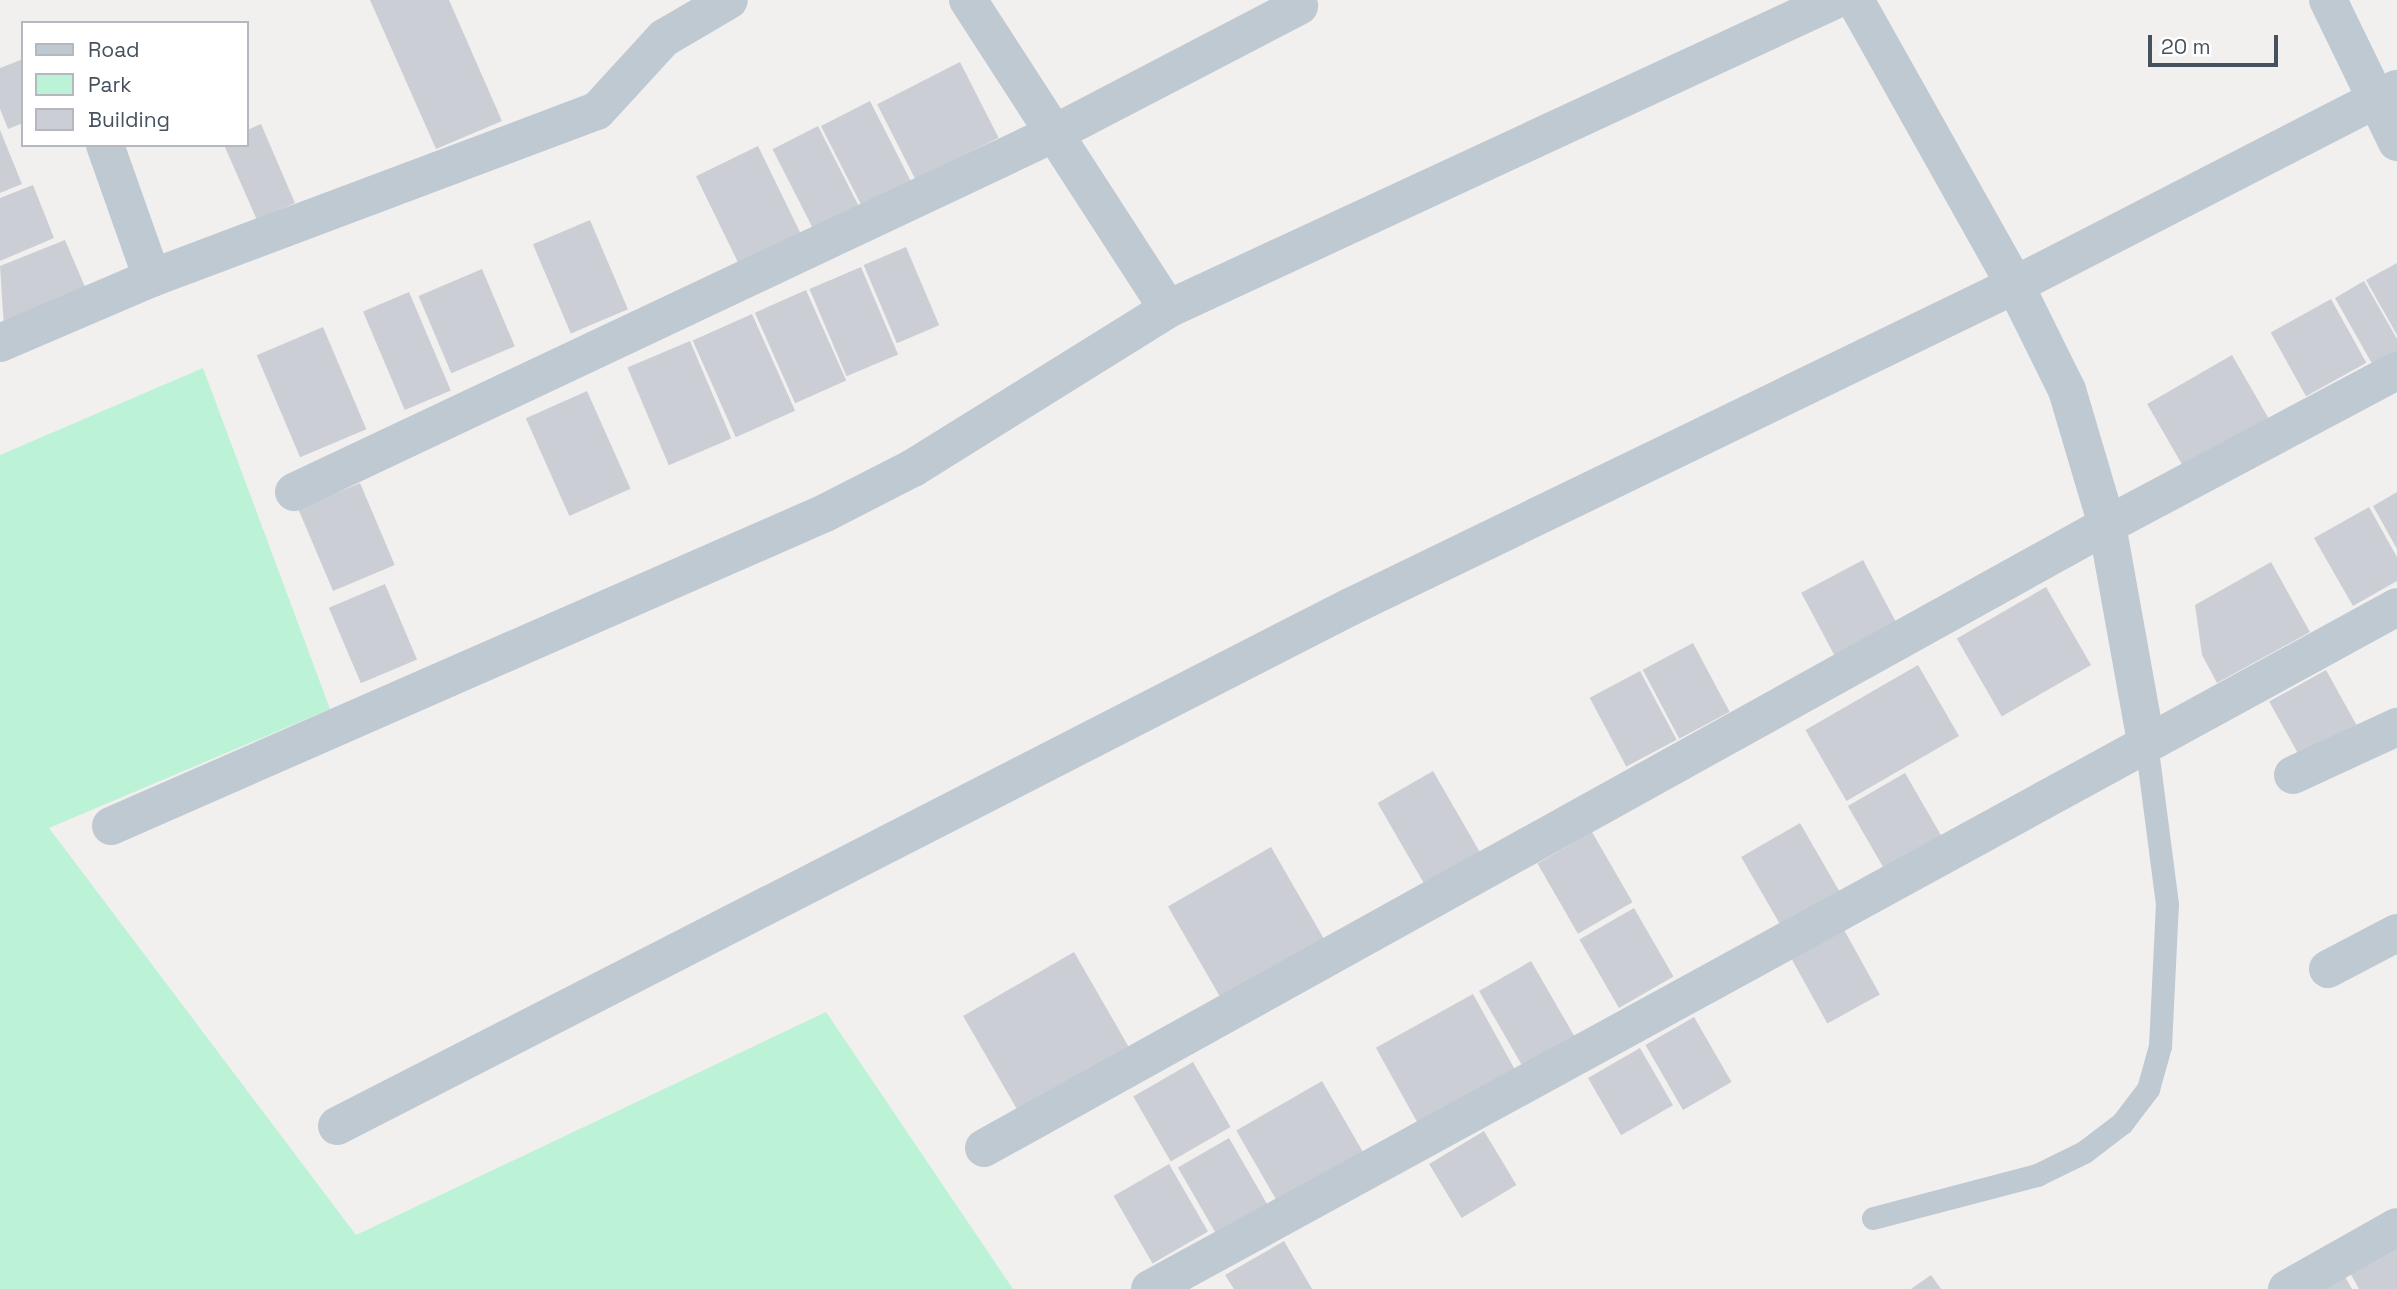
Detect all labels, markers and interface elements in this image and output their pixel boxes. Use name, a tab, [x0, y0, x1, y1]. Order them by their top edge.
legend	[21, 21, 248, 147]
scale bar	[2152, 21, 2282, 65]
text: 20 m	[2161, 33, 2211, 60]
text: Road	[88, 36, 140, 63]
text: Park	[88, 71, 132, 98]
text: Building	[88, 106, 170, 133]

